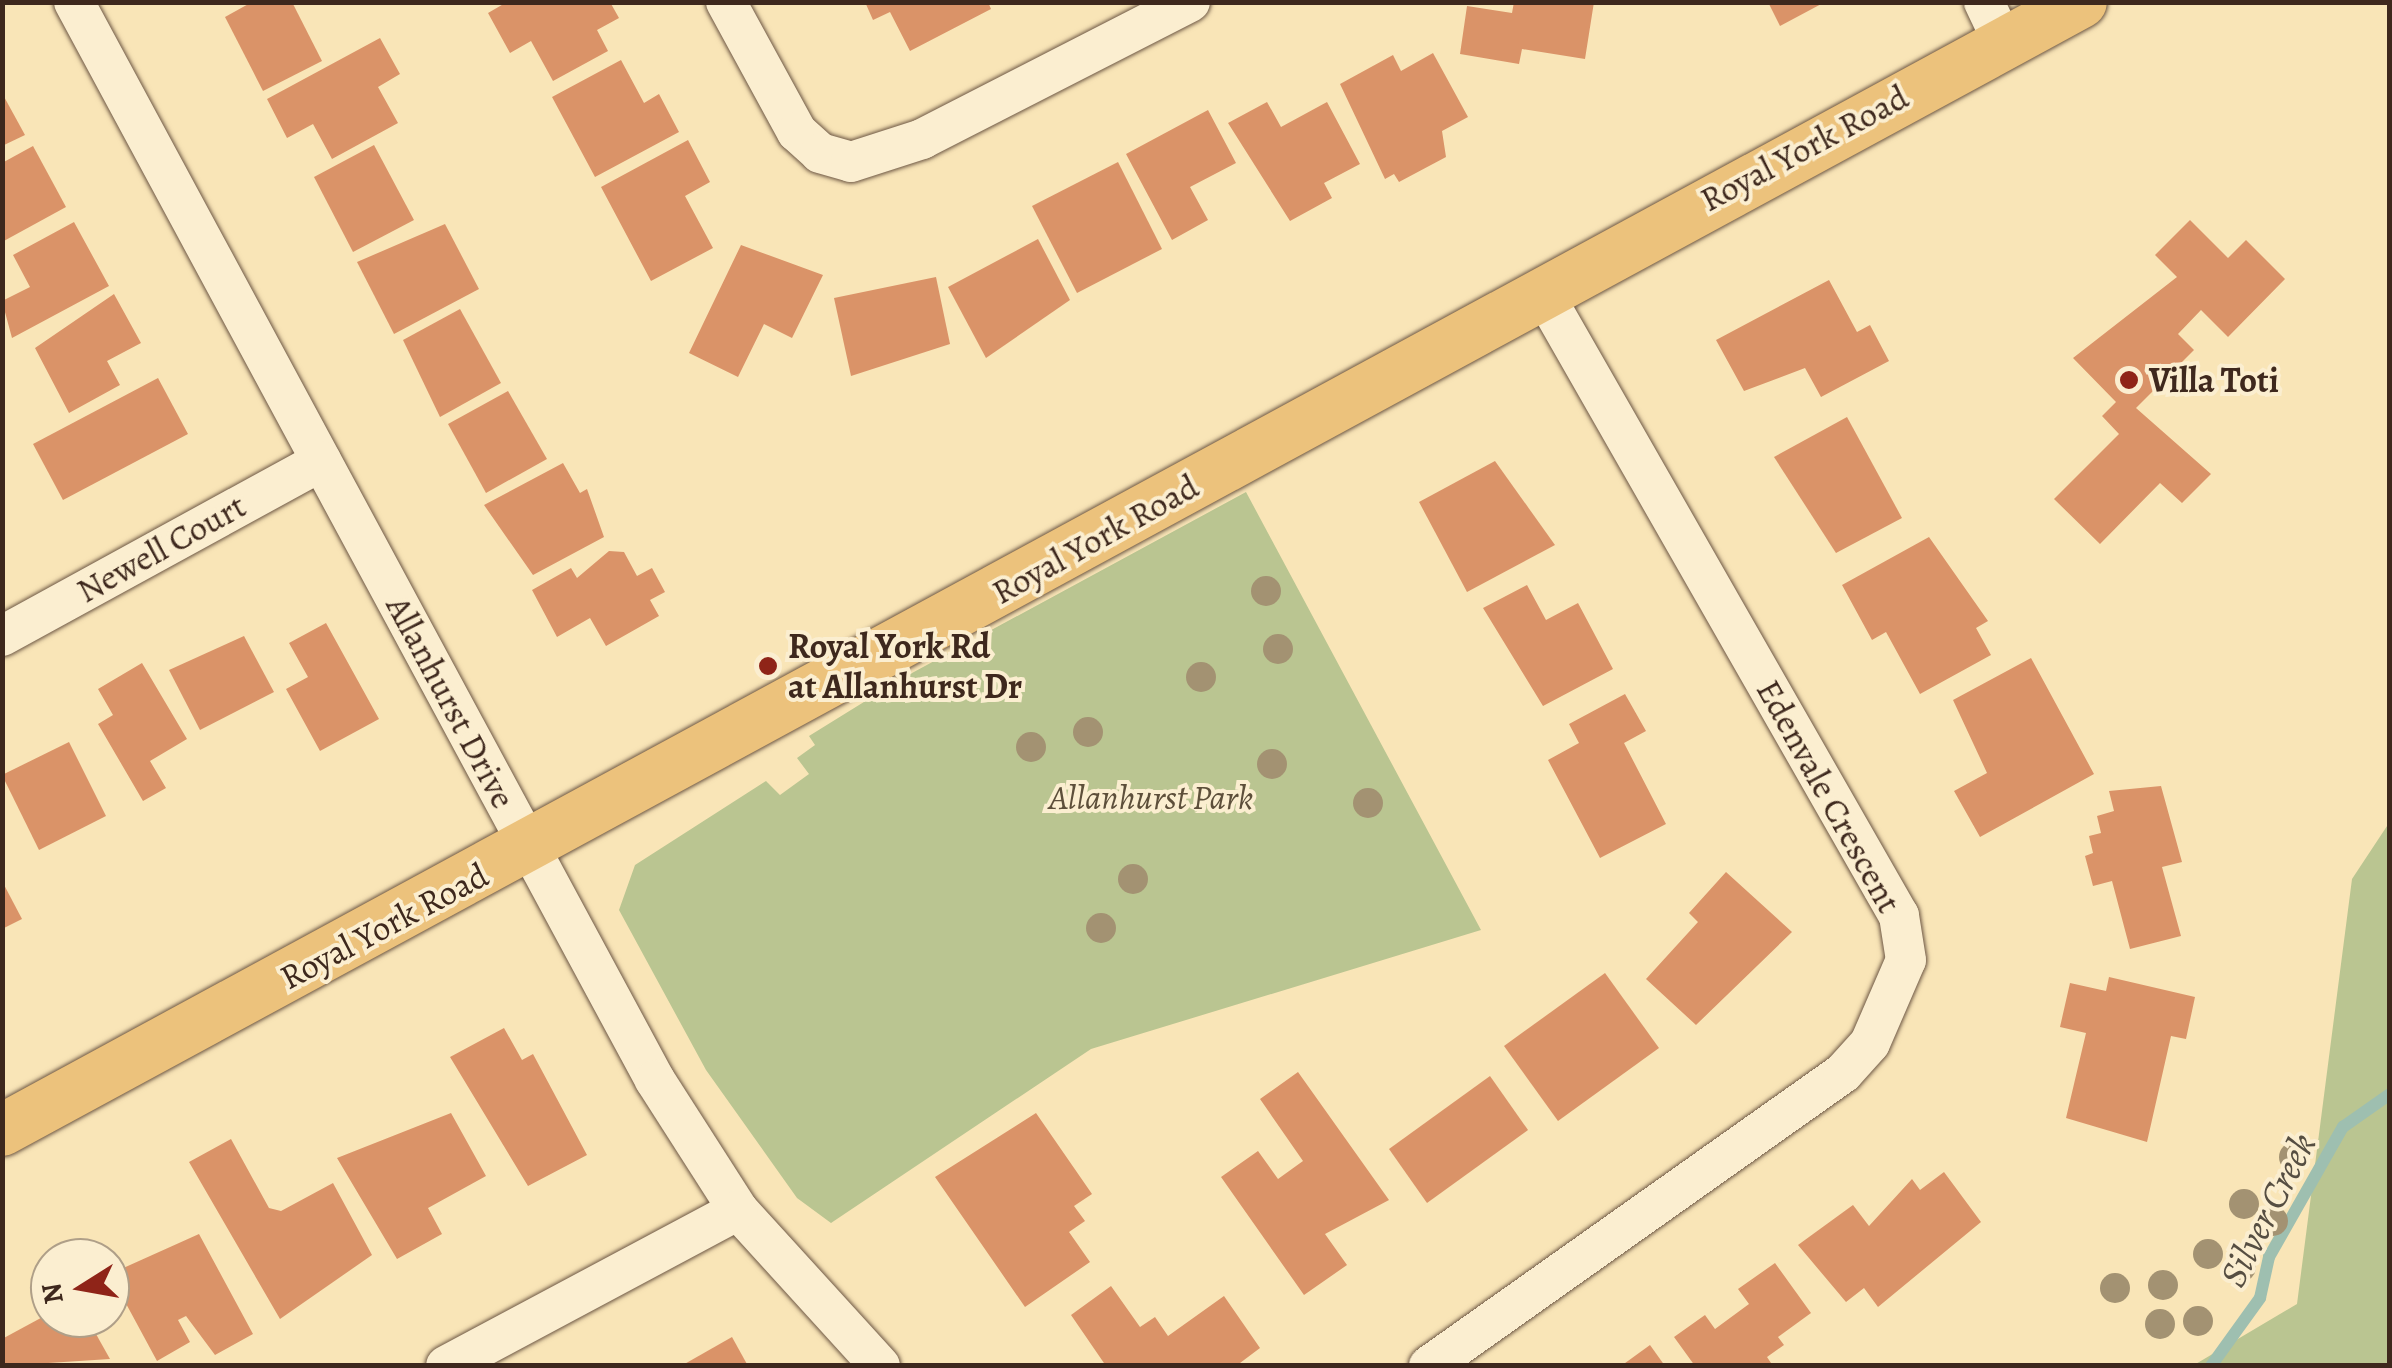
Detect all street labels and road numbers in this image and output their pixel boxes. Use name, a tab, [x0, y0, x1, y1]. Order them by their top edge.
street label: Royal York Road	[1693, 76, 1915, 220]
street label: Royal York Road	[984, 465, 1206, 613]
street label: Newell Court	[69, 484, 253, 612]
street label: Allanhurst Drive	[377, 589, 525, 815]
street label: Edenvale Crescent	[1748, 672, 1910, 920]
street label: Royal York Road	[273, 854, 495, 998]

